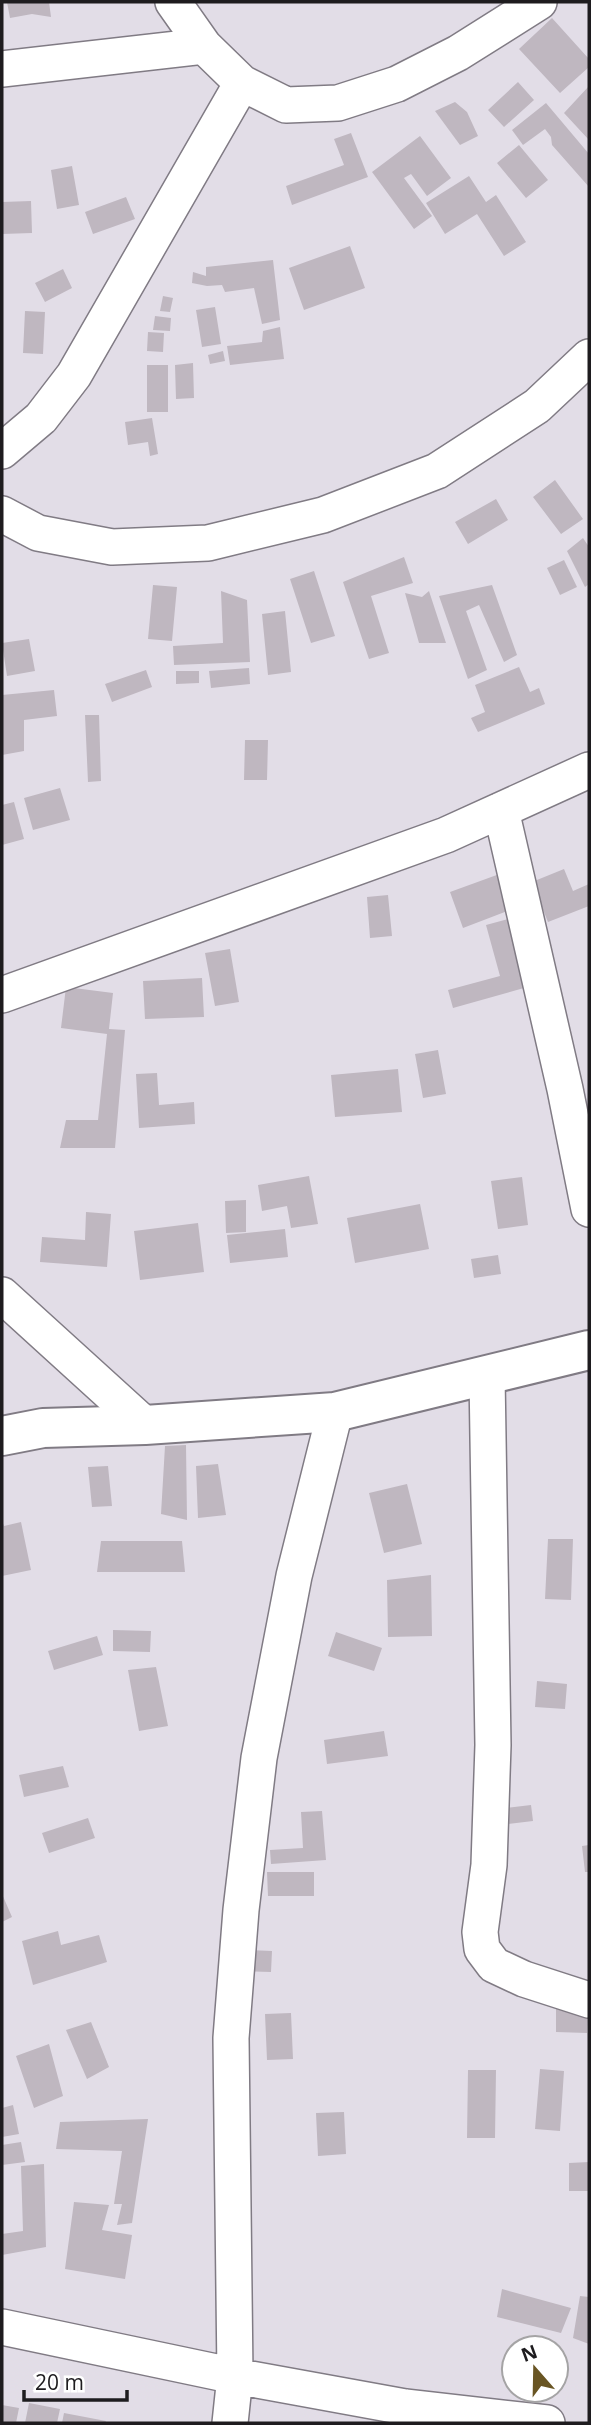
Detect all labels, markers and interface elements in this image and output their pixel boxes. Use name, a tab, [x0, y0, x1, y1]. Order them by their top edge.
north arrow	[500, 2334, 570, 2404]
text: N	[517, 2338, 541, 2368]
scale bar	[24, 2358, 128, 2402]
text: 20 m	[35, 2368, 84, 2396]

